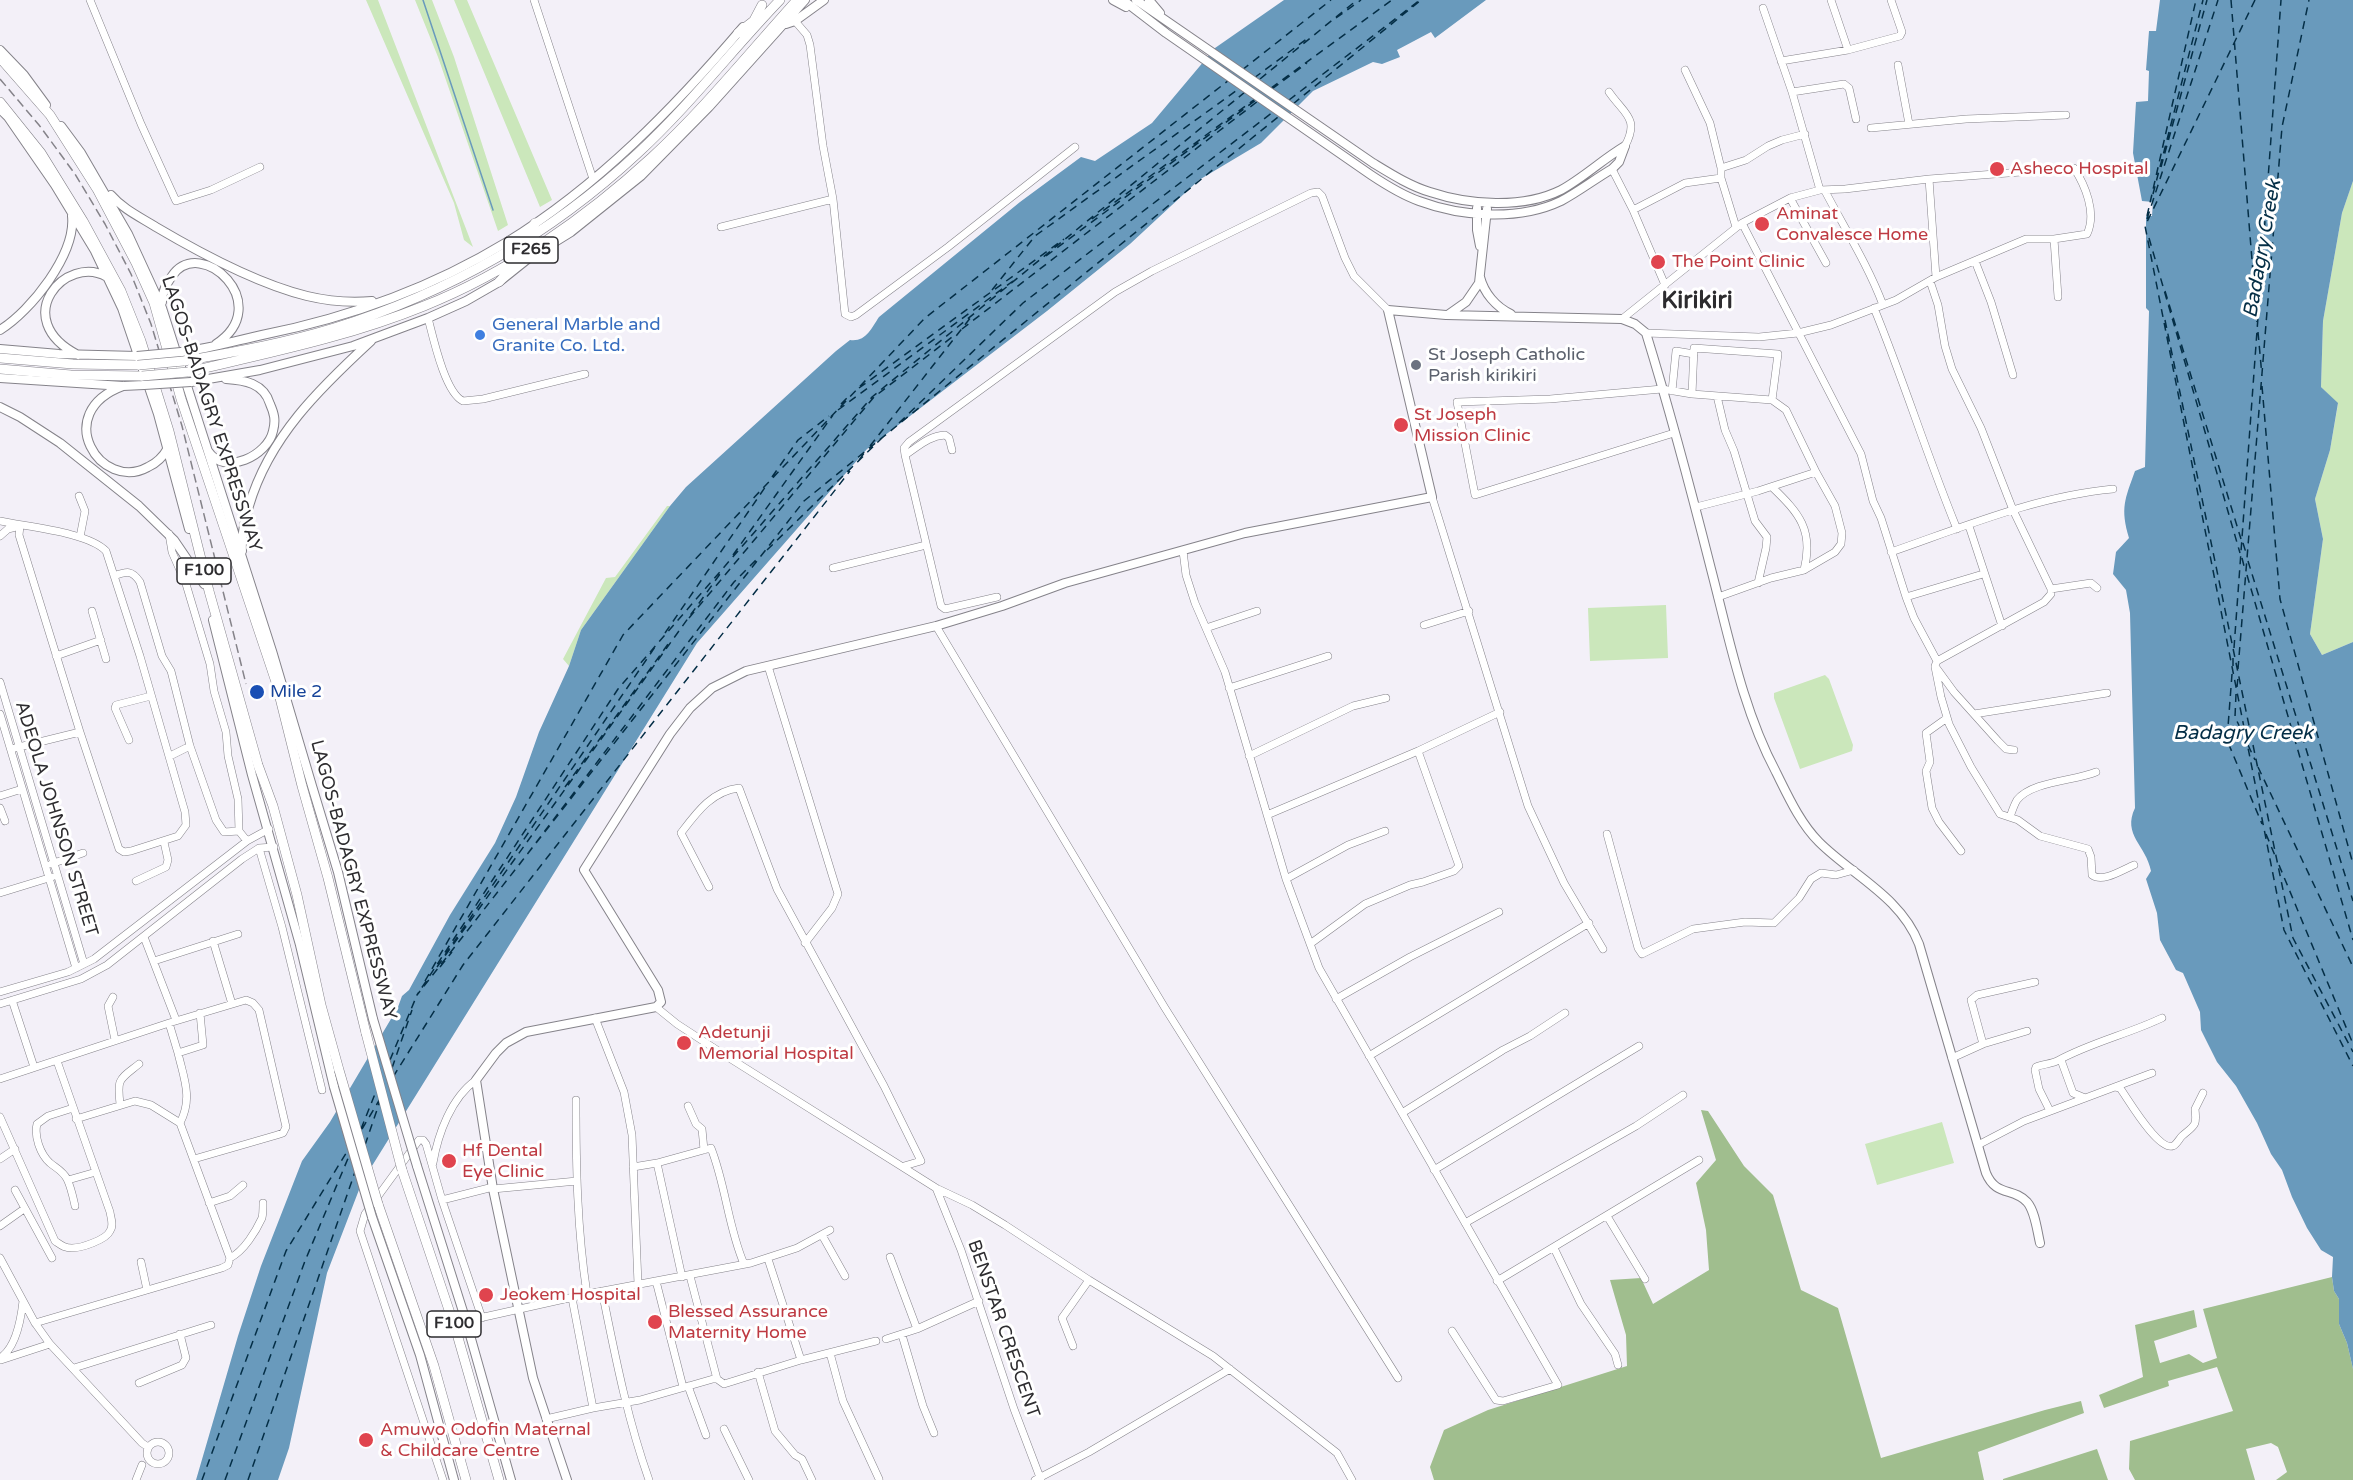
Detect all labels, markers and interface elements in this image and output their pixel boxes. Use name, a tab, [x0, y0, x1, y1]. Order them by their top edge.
place label: Asheco Hospital	[2010, 158, 2149, 180]
marker: Asheco Hospital	[1988, 160, 2006, 178]
water label: Badagry Creek	[2239, 178, 2287, 320]
place label: Aminat Convalesce Home	[1776, 203, 1928, 246]
marker: Aminat Convalesce Home	[1753, 215, 1771, 233]
road number: F265	[504, 237, 558, 263]
place label: The Point Clinic	[1672, 251, 1805, 273]
marker: The Point Clinic	[1649, 253, 1667, 271]
street label: LAGOS-BADAGRY EXPRESSWAY	[156, 273, 266, 555]
district label: Kirikiri	[1661, 288, 1733, 316]
place label: General Marble and Granite Co. Ltd.	[492, 314, 661, 356]
marker: General Marble and Granite Co. Ltd.	[473, 328, 487, 342]
place label: St Joseph Catholic Parish kirikiri	[1428, 344, 1585, 386]
marker: St Joseph Catholic Parish kirikiri	[1409, 358, 1423, 372]
place label: St Joseph Mission Clinic	[1414, 404, 1531, 446]
marker: St Joseph Mission Clinic	[1392, 416, 1410, 434]
road number: F100	[177, 558, 231, 584]
place label: Mile 2	[270, 681, 322, 703]
marker: Mile 2	[248, 683, 266, 701]
street label: ADEOLA JOHNSON STREET	[10, 699, 102, 939]
water label: Badagry Creek	[2173, 722, 2313, 746]
street label: LAGOS-BADAGRY EXPRESSWAY	[305, 738, 401, 1022]
place label: Adetunji Memorial Hospital	[698, 1022, 854, 1064]
marker: Adetunji Memorial Hospital	[675, 1034, 693, 1052]
place label: Hf Dental Eye Clinic	[462, 1140, 544, 1182]
marker: Hf Dental Eye Clinic	[440, 1152, 458, 1170]
street label: BENSTAR CRESCENT	[962, 1237, 1044, 1421]
place label: Jeokem Hospital	[500, 1284, 641, 1306]
marker: Jeokem Hospital	[477, 1286, 495, 1304]
place label: Blessed Assurance Maternity Home	[668, 1301, 828, 1344]
road number: F100	[427, 1311, 481, 1337]
marker: Blessed Assurance Maternity Home	[646, 1313, 664, 1331]
place label: Amuwo Odofin Maternal & Childcare Centre	[380, 1419, 591, 1462]
marker: Amuwo Odofin Maternal & Childcare Centre	[357, 1431, 375, 1449]

